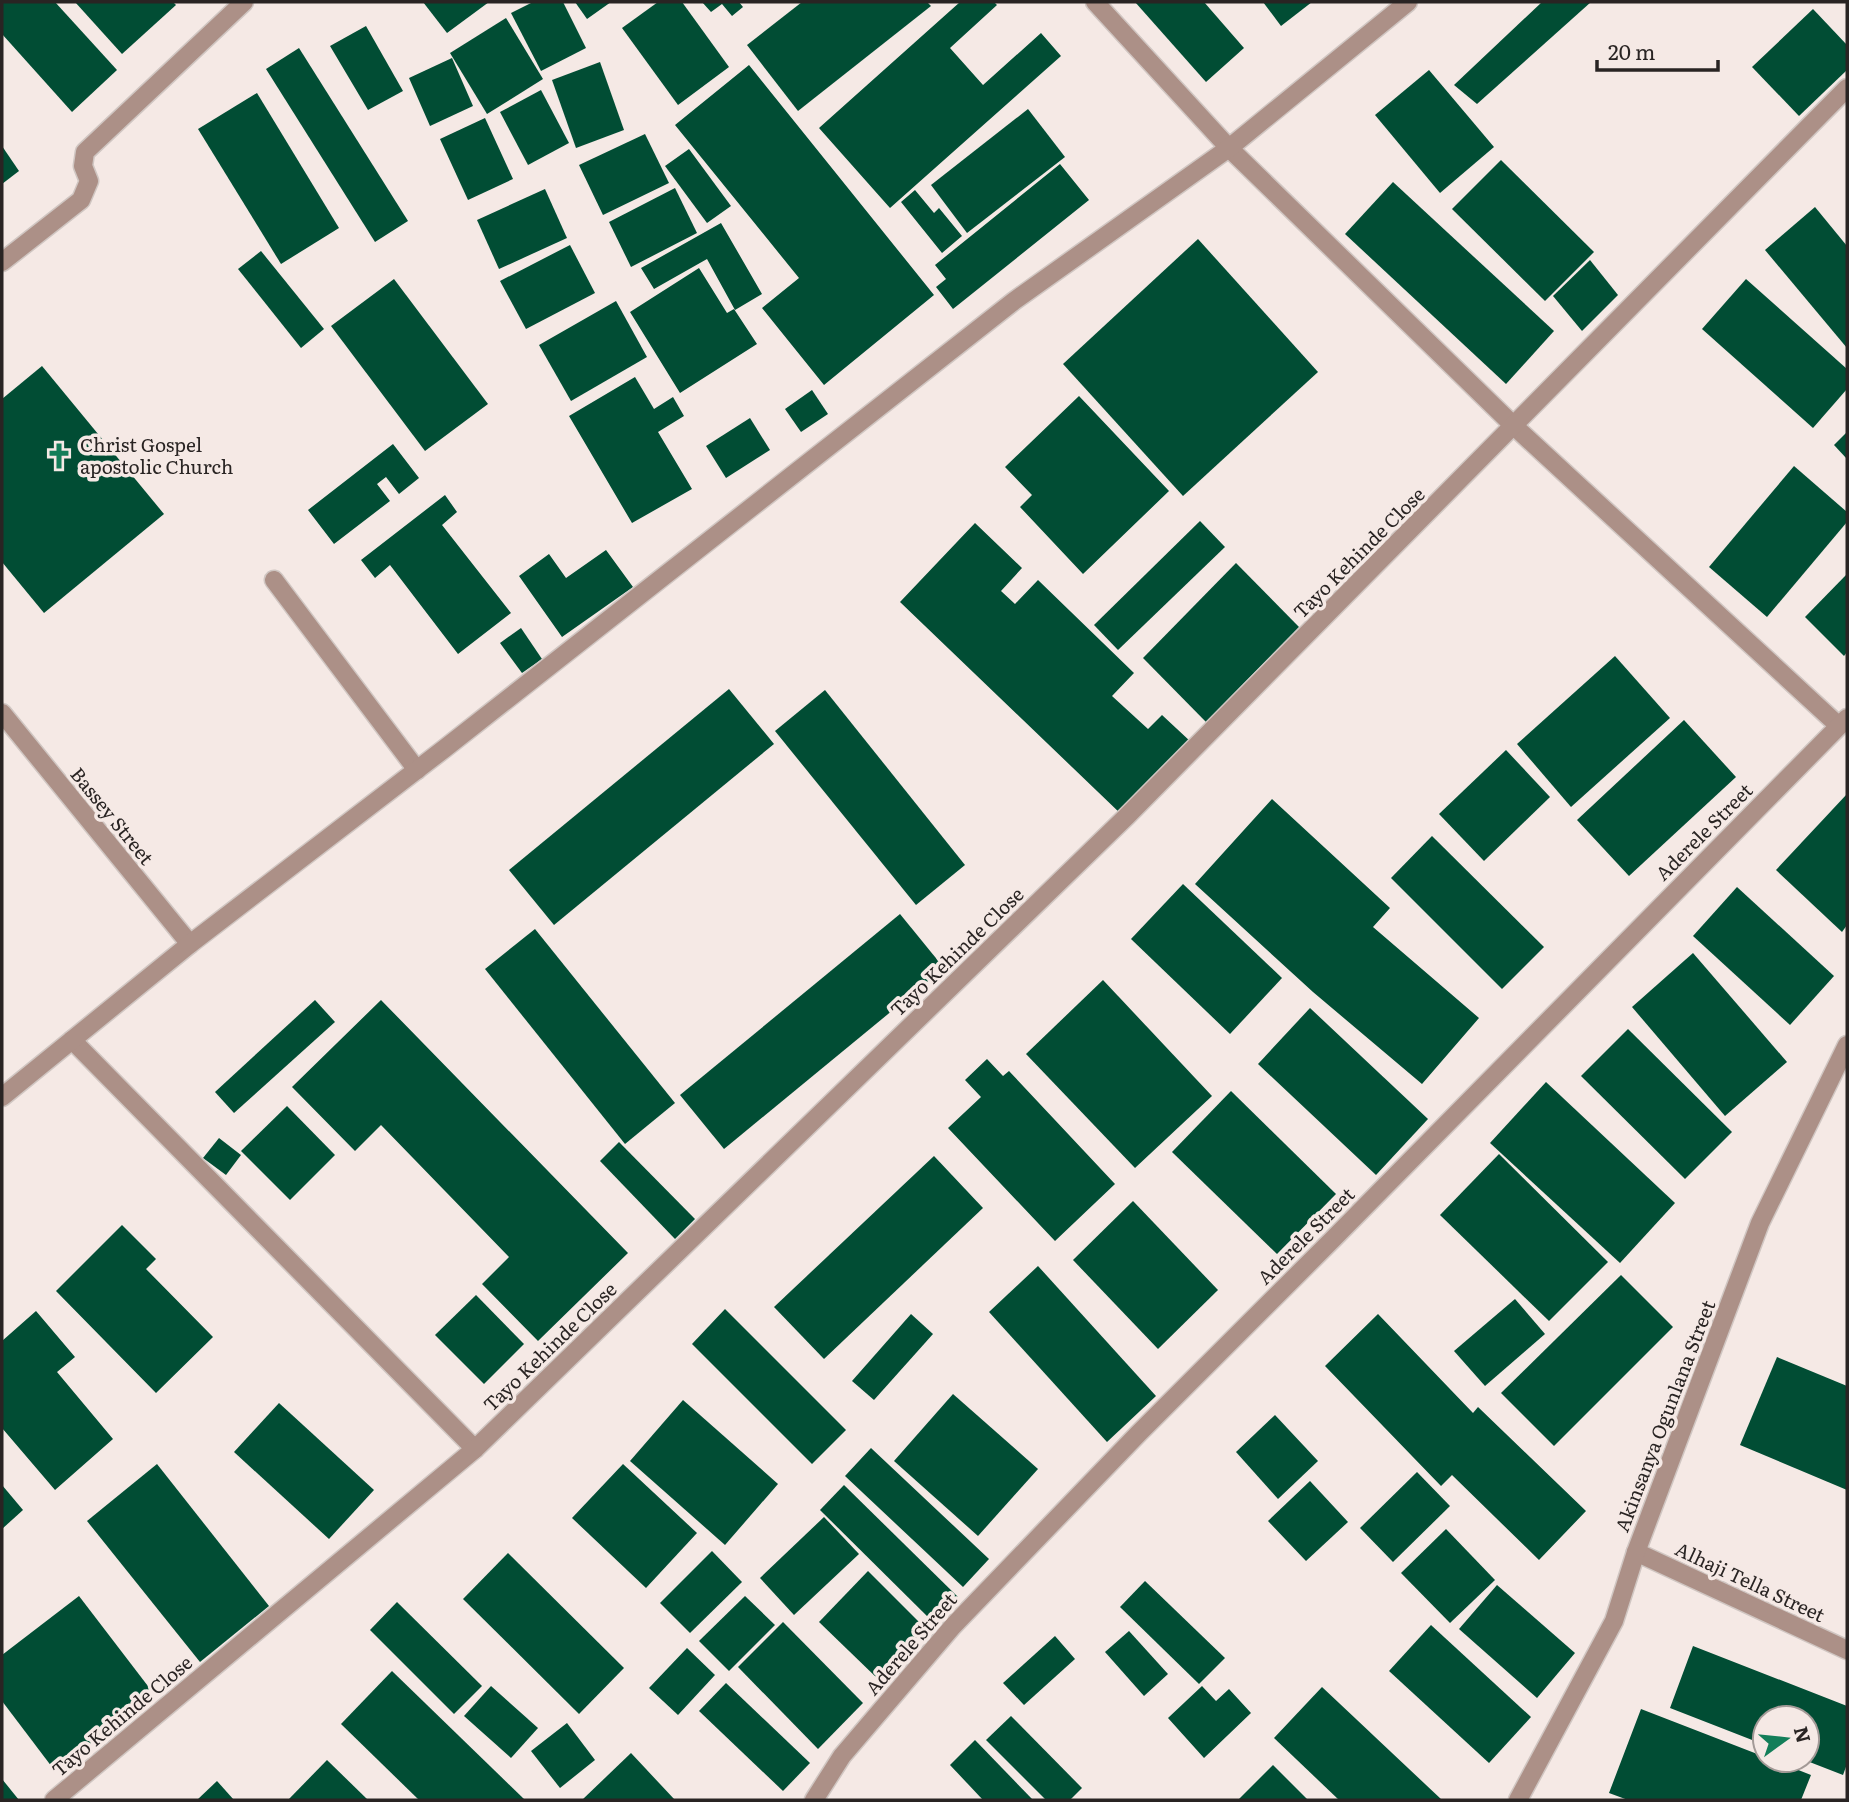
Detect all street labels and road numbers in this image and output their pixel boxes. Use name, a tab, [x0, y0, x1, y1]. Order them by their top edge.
street label: Tayo Kehinde Close	[1286, 480, 1430, 624]
street label: Bassey Street	[65, 761, 161, 870]
street label: Aderele Street	[1648, 776, 1759, 886]
street label: Tayo Kehinde Close	[883, 880, 1029, 1022]
street label: Aderele Street	[1250, 1180, 1361, 1290]
street label: Tayo Kehinde Close	[476, 1275, 622, 1417]
street label: Akinsanya Ogunlana Street	[1607, 1295, 1721, 1536]
street label: Alhaji Tella Street	[1671, 1534, 1830, 1628]
street label: Aderele Street	[858, 1586, 963, 1701]
street label: Tayo Kehinde Close	[45, 1648, 198, 1782]

